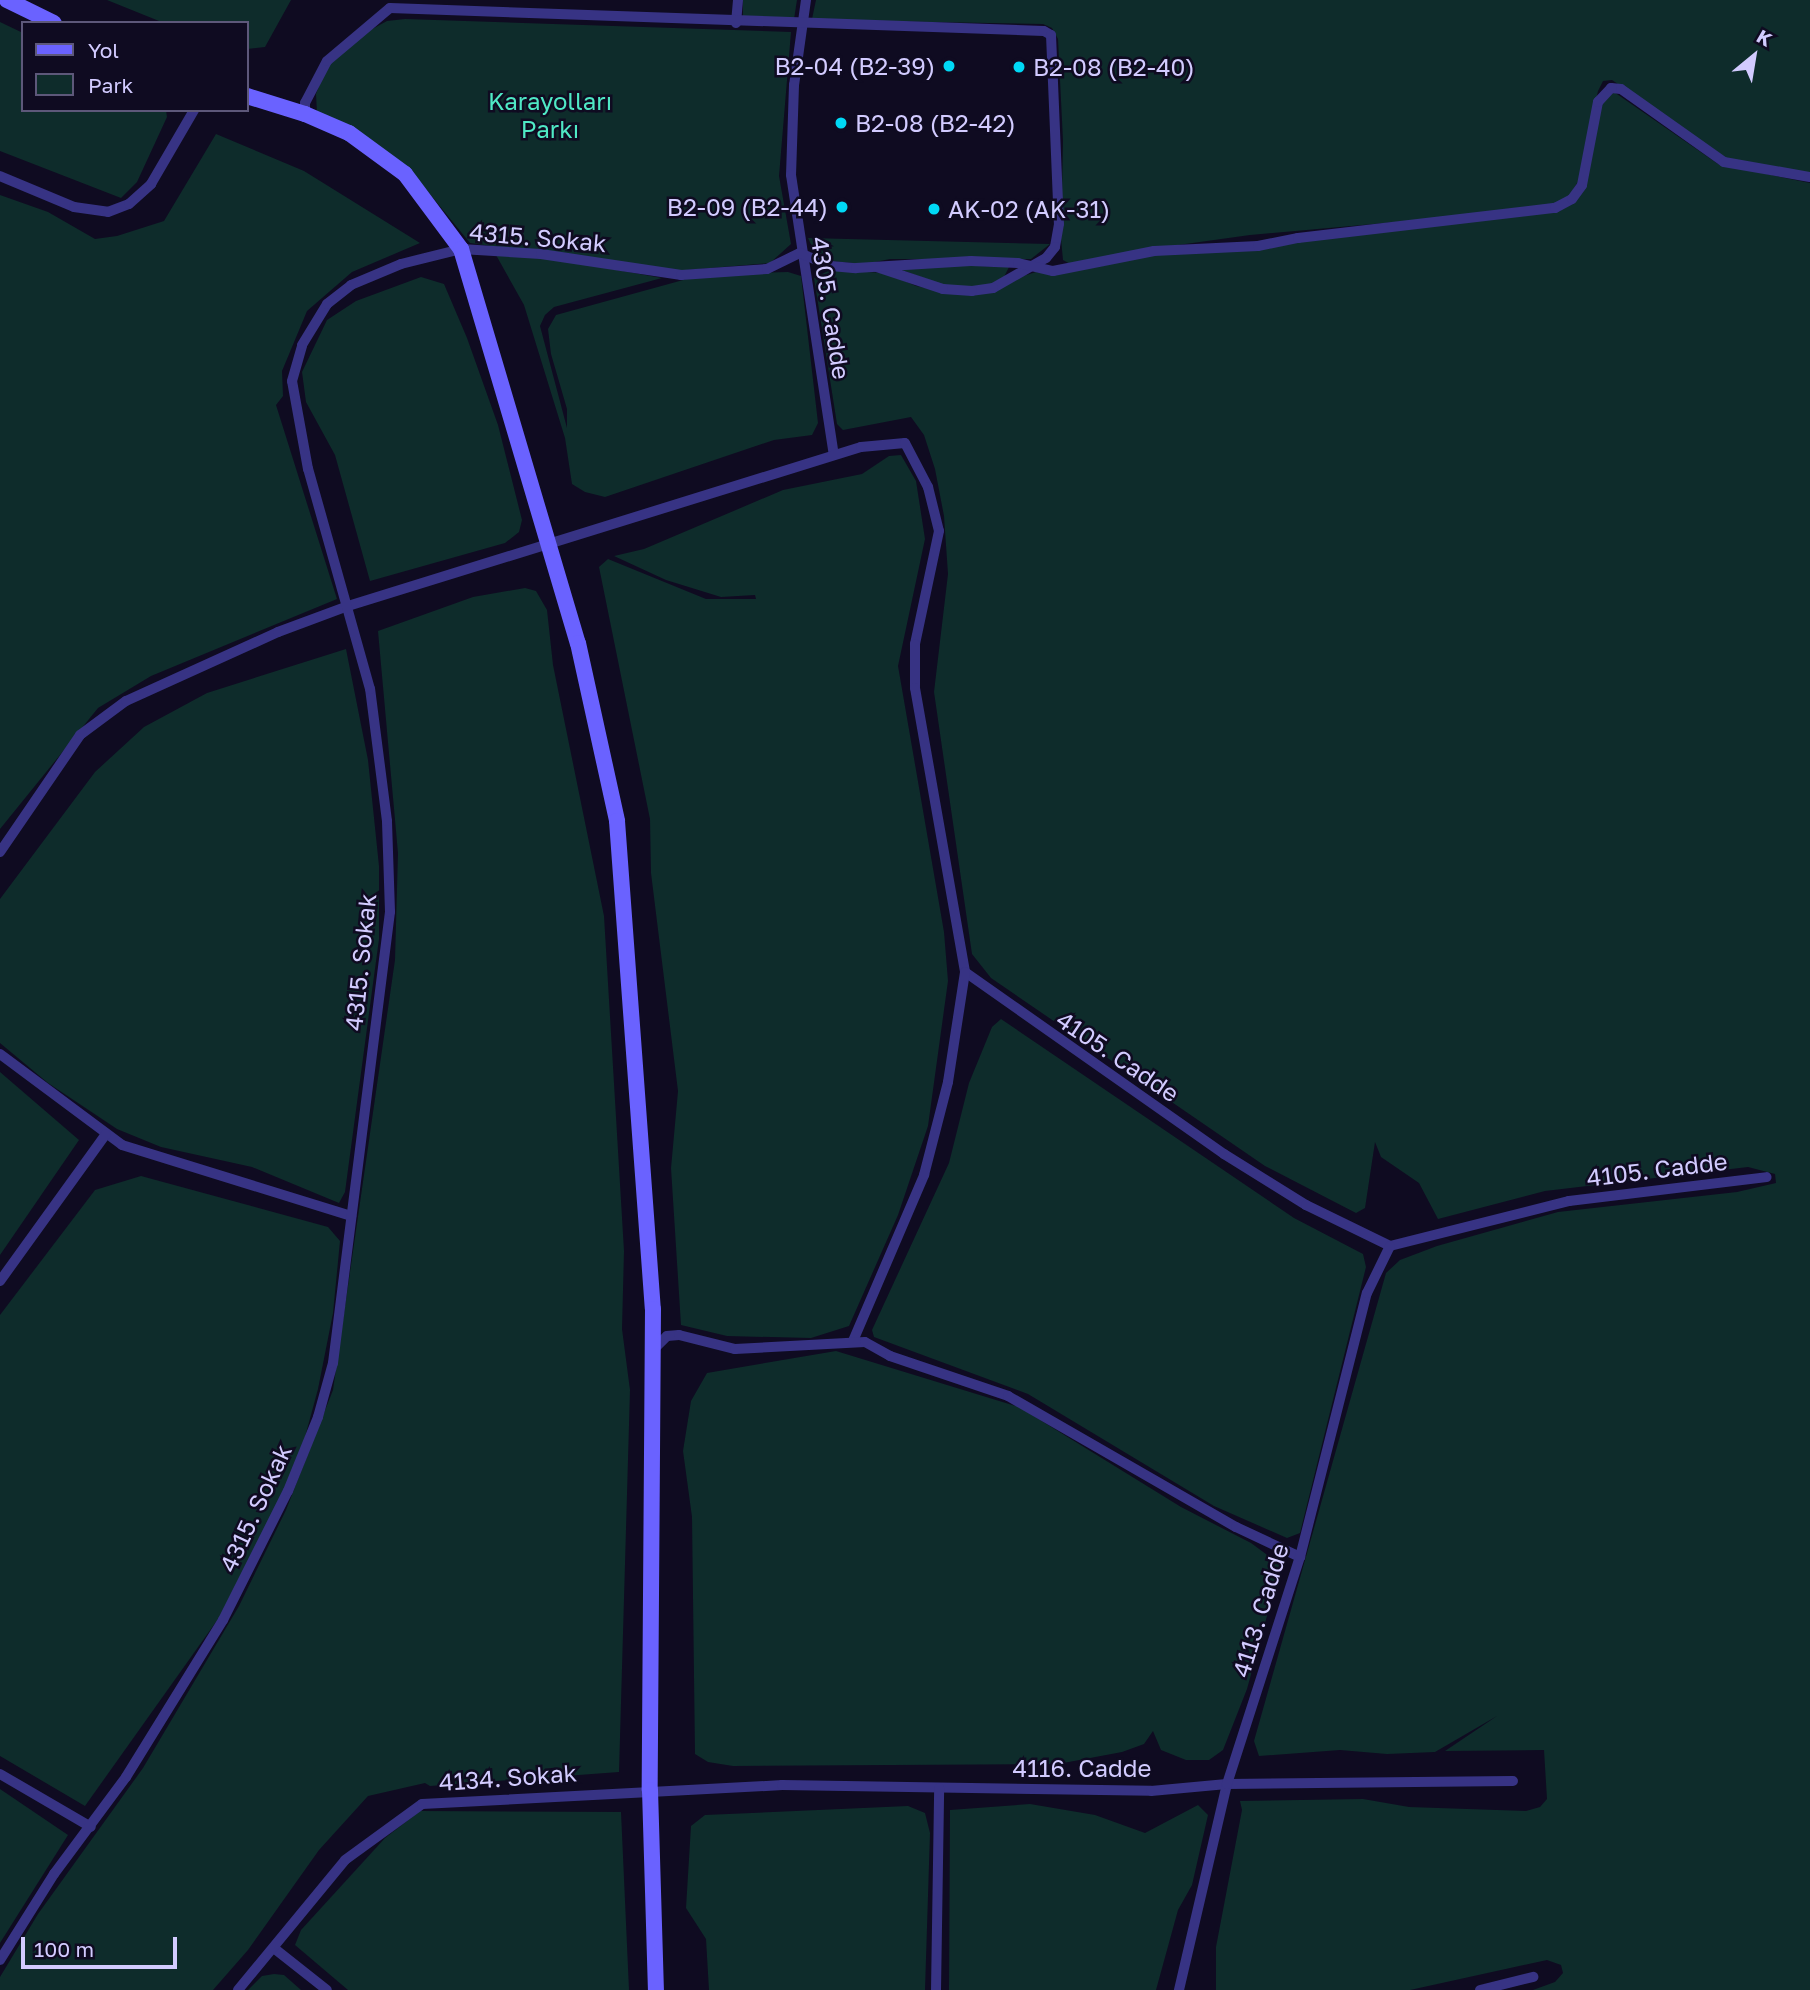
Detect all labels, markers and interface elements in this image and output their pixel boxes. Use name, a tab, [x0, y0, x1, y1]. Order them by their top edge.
legend	[21, 21, 248, 112]
north arrow	[1719, 21, 1789, 91]
text: K	[1753, 24, 1776, 51]
text: Yol	[88, 37, 119, 63]
place label: B2-04 (B2-39)	[774, 52, 935, 80]
place label: B2-08 (B2-40)	[1033, 53, 1195, 81]
marker: B2-04 (B2-39)	[941, 58, 957, 74]
marker: B2-08 (B2-40)	[1011, 59, 1027, 75]
text: Park	[88, 72, 133, 98]
park label: Karayolları Parkı	[488, 87, 612, 143]
place label: B2-08 (B2-42)	[855, 109, 1016, 137]
marker: B2-08 (B2-42)	[833, 115, 849, 131]
place label: B2-09 (B2-44)	[667, 193, 828, 221]
place label: AK-02 (AK-31)	[948, 195, 1110, 223]
marker: B2-09 (B2-44)	[834, 199, 850, 215]
marker: AK-02 (AK-31)	[926, 201, 942, 217]
street label: 4315. Sokak	[468, 217, 608, 257]
street label: 4305. Cadde	[806, 235, 856, 381]
street label: 4315. Sokak	[338, 892, 382, 1032]
street label: 4105. Cadde	[1051, 1004, 1185, 1108]
street label: 4105. Cadde	[1585, 1146, 1729, 1192]
street label: 4315. Sokak	[213, 1440, 297, 1576]
street label: 4113. Cadde	[1226, 1540, 1294, 1680]
street label: 4116. Cadde	[1013, 1754, 1151, 1782]
street label: 4134. Sokak	[438, 1758, 578, 1796]
scale bar	[24, 1924, 180, 1968]
text: 100 m	[34, 1936, 94, 1962]

